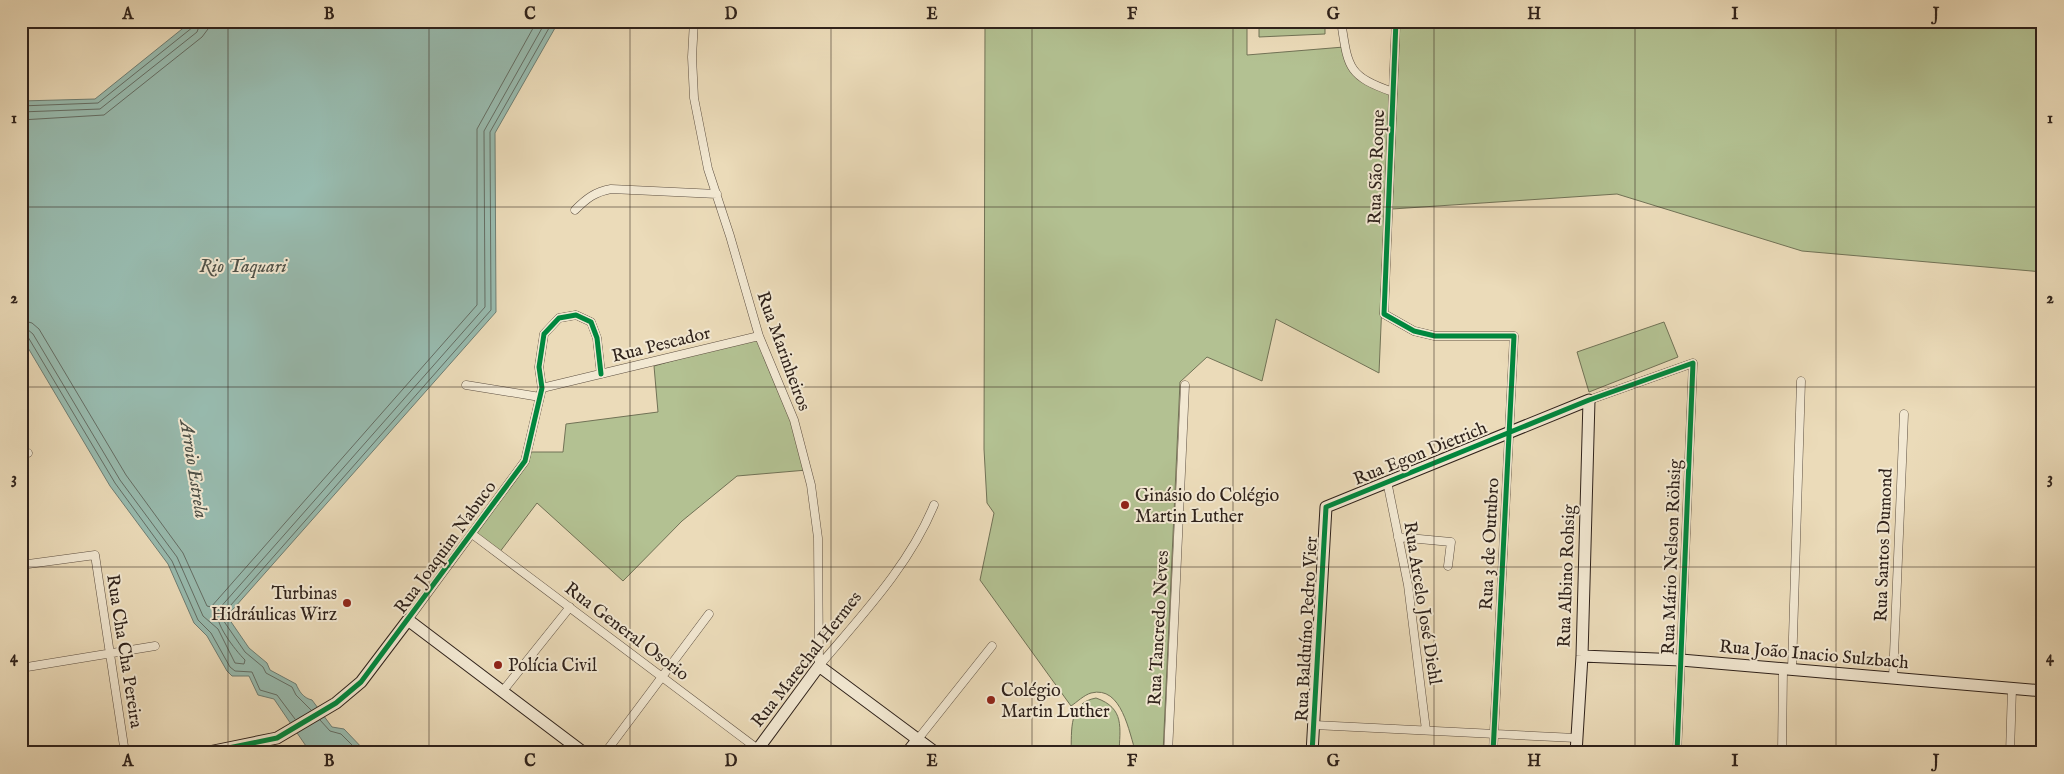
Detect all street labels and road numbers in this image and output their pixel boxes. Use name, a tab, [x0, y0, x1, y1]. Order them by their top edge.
street label: Rua São Roque	[1364, 109, 1391, 225]
street label: Rua Marinheiros	[750, 289, 815, 414]
street label: Rua Pescador	[610, 322, 713, 369]
street label: Rua Egon Dietrich	[1350, 417, 1491, 492]
street label: Rua Mário Nelson Röhsig	[1658, 459, 1687, 655]
street label: Rua Santos Dumond	[1870, 467, 1899, 622]
street label: Rua Joaquim Nabuco	[390, 477, 502, 619]
street label: Rua 3 de Outubro	[1476, 477, 1505, 611]
street label: Rua Albino Rohsig	[1554, 504, 1581, 648]
street label: Rua Arcelo José Diehl	[1397, 520, 1446, 687]
street label: Rua Balduíno Pedro Vier	[1291, 535, 1324, 722]
street label: Rua Tancredo Neves	[1144, 550, 1175, 706]
street label: Rua Cha Cha Pereira	[100, 573, 147, 730]
street label: Rua General Osorio	[559, 578, 693, 687]
street label: Rua Marechal Hermes	[747, 587, 868, 733]
street label: Rua João Inacio Sulzbach	[1718, 636, 1910, 675]

